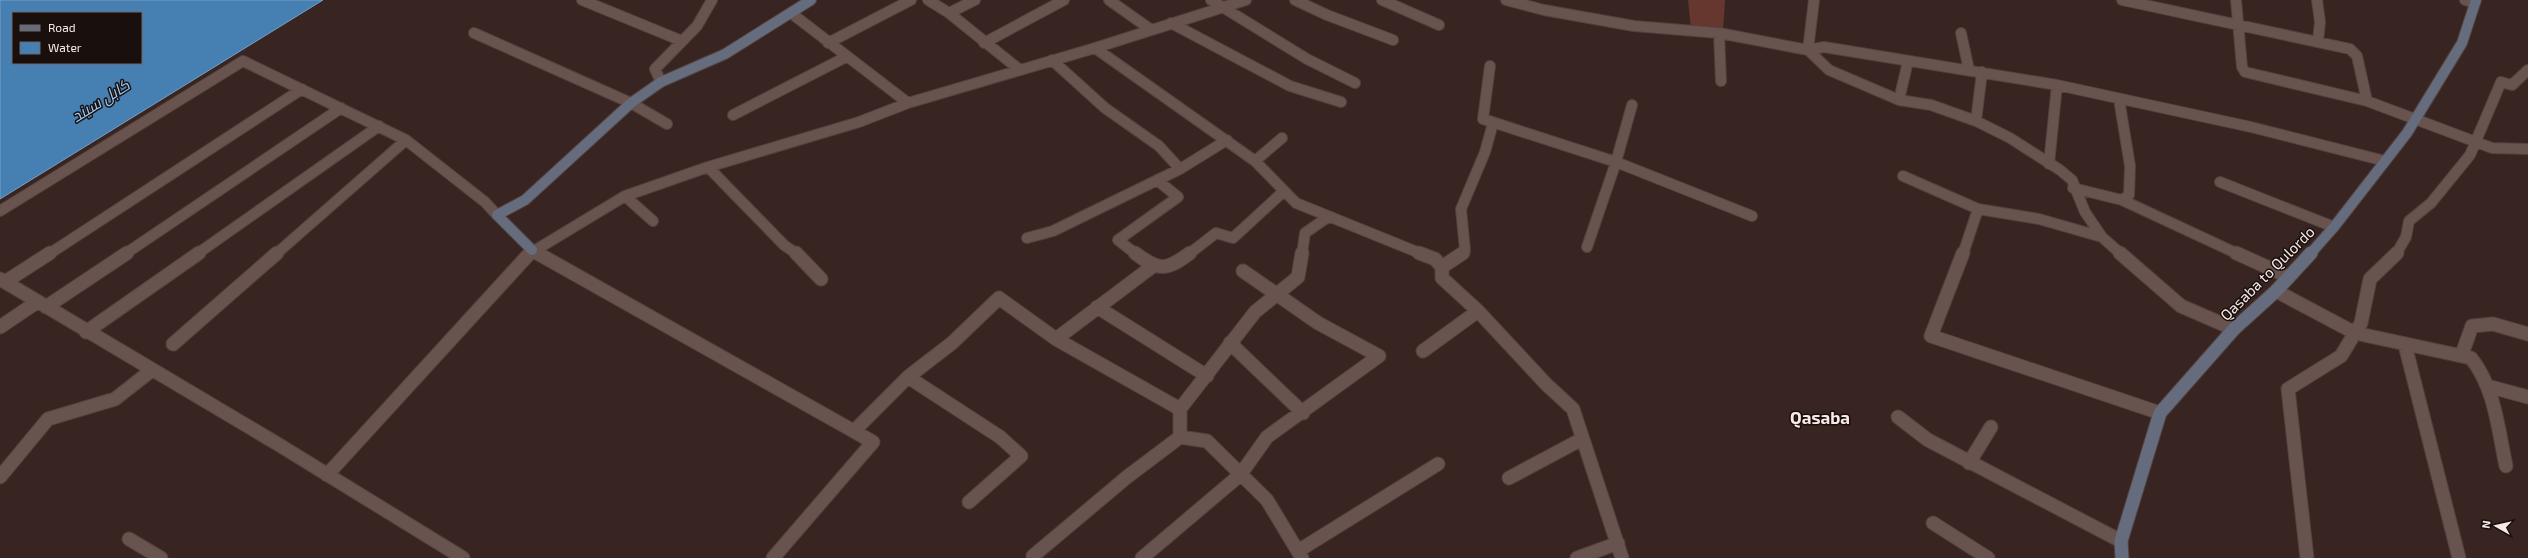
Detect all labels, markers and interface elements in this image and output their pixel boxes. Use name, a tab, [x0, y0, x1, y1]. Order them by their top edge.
legend	[12, 12, 142, 64]
text: Road	[48, 20, 76, 34]
text: Water	[48, 40, 82, 54]
water label: کابل سيند	[67, 75, 133, 126]
street label: Qasaba to Qulordo	[2216, 222, 2319, 325]
district label: Qasaba	[1790, 407, 1850, 428]
north arrow	[2476, 506, 2516, 546]
text: N	[2479, 520, 2493, 529]

